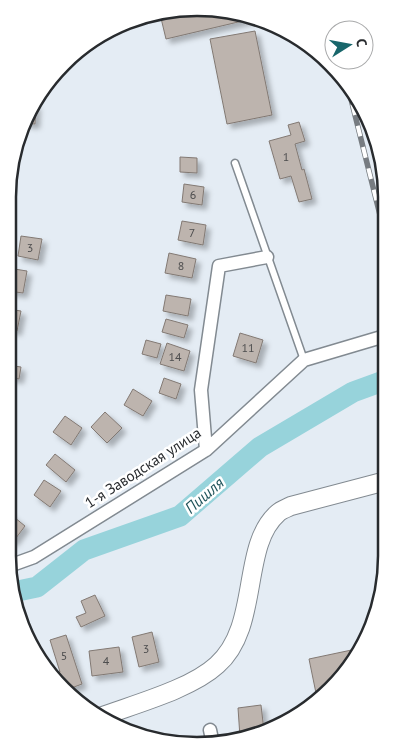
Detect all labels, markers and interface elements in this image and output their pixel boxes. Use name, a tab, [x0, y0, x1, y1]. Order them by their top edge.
north arrow	[324, 20, 374, 70]
text: С	[352, 37, 371, 48]
house number: 1	[283, 149, 289, 164]
house number: 6	[190, 187, 196, 202]
house number: 7	[189, 225, 195, 240]
house number: 3	[27, 240, 33, 255]
house number: 8	[178, 258, 184, 273]
house number: 11	[241, 340, 255, 355]
house number: 14	[168, 349, 182, 364]
street label: 1-я Заводская улица	[81, 423, 204, 512]
water label: Пишля	[180, 472, 228, 517]
house number: 3	[143, 641, 149, 656]
house number: 5	[61, 648, 67, 663]
house number: 4	[103, 653, 110, 668]

